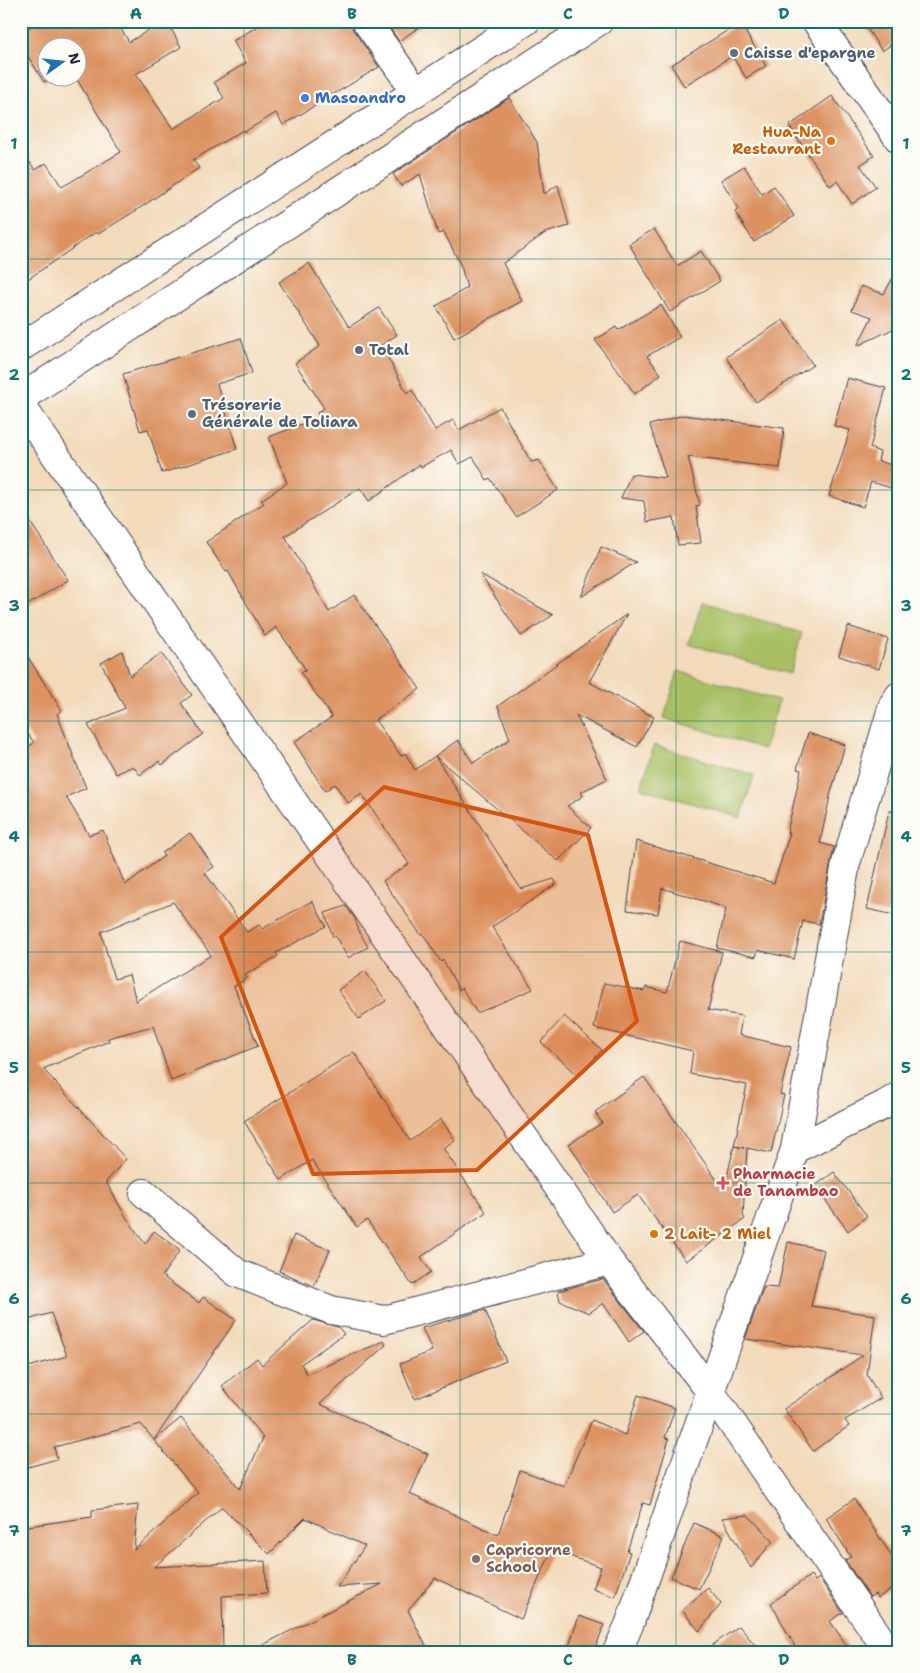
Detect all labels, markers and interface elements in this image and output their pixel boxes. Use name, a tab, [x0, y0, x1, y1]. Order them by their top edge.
text: A	[130, 3, 142, 24]
text: B	[347, 3, 357, 24]
text: C	[563, 3, 573, 24]
text: D	[778, 3, 790, 24]
north arrow	[38, 38, 88, 88]
place label: Caisse d'epargne	[744, 43, 876, 63]
marker: Caisse d'epargne	[728, 47, 740, 59]
text: N	[64, 51, 85, 66]
place label: Masoandro	[315, 88, 406, 108]
marker: Masoandro	[299, 92, 311, 104]
place label: Hua-Na Restaurant	[732, 122, 822, 159]
text: 1	[10, 133, 18, 154]
text: 1	[902, 133, 910, 154]
marker: Hua-Na Restaurant	[825, 135, 837, 147]
place label: Total	[369, 340, 409, 360]
marker: Total	[353, 344, 365, 356]
text: 2	[8, 364, 20, 385]
text: 2	[900, 364, 912, 385]
place label: Trésorerie Générale de Toliara	[202, 395, 358, 432]
marker: Trésorerie Générale de Toliara	[186, 408, 198, 420]
text: 3	[8, 595, 20, 616]
text: 3	[900, 595, 912, 616]
text: 4	[8, 826, 20, 847]
text: 4	[900, 826, 912, 847]
text: 5	[9, 1057, 19, 1078]
text: 5	[901, 1057, 911, 1078]
place label: Pharmacie de Tanambao	[733, 1164, 839, 1201]
marker: Pharmacie de Tanambao	[717, 1177, 729, 1189]
place label: 2 Lait- 2 Miel	[664, 1224, 771, 1244]
marker: 2 Lait- 2 Miel	[648, 1228, 660, 1240]
text: 6	[8, 1288, 20, 1309]
text: 6	[900, 1288, 912, 1309]
text: 7	[8, 1520, 20, 1541]
text: 7	[900, 1520, 912, 1541]
place label: Capricorne School	[486, 1540, 571, 1577]
marker: Capricorne School	[470, 1553, 482, 1565]
text: A	[130, 1649, 142, 1670]
text: B	[347, 1649, 357, 1670]
text: C	[563, 1649, 573, 1670]
text: D	[778, 1649, 790, 1670]

